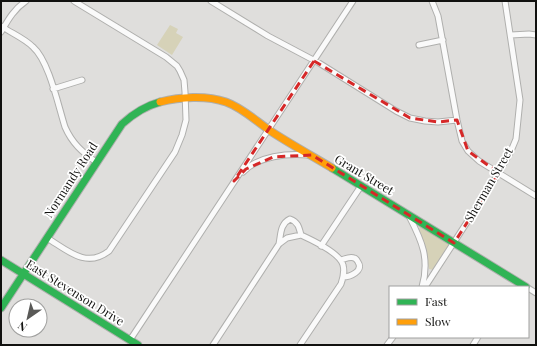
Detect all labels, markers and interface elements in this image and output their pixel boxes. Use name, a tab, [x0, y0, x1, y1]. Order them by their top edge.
street label: Normandy Road	[40, 139, 101, 220]
street label: Sherman Street	[460, 143, 516, 225]
street label: Grant Street	[332, 150, 398, 198]
street label: East Stevenson Drive	[23, 255, 128, 329]
legend	[389, 286, 529, 338]
text: Fast	[425, 293, 448, 309]
north arrow	[8, 298, 48, 338]
text: Slow	[425, 313, 451, 329]
text: N	[15, 318, 30, 335]

